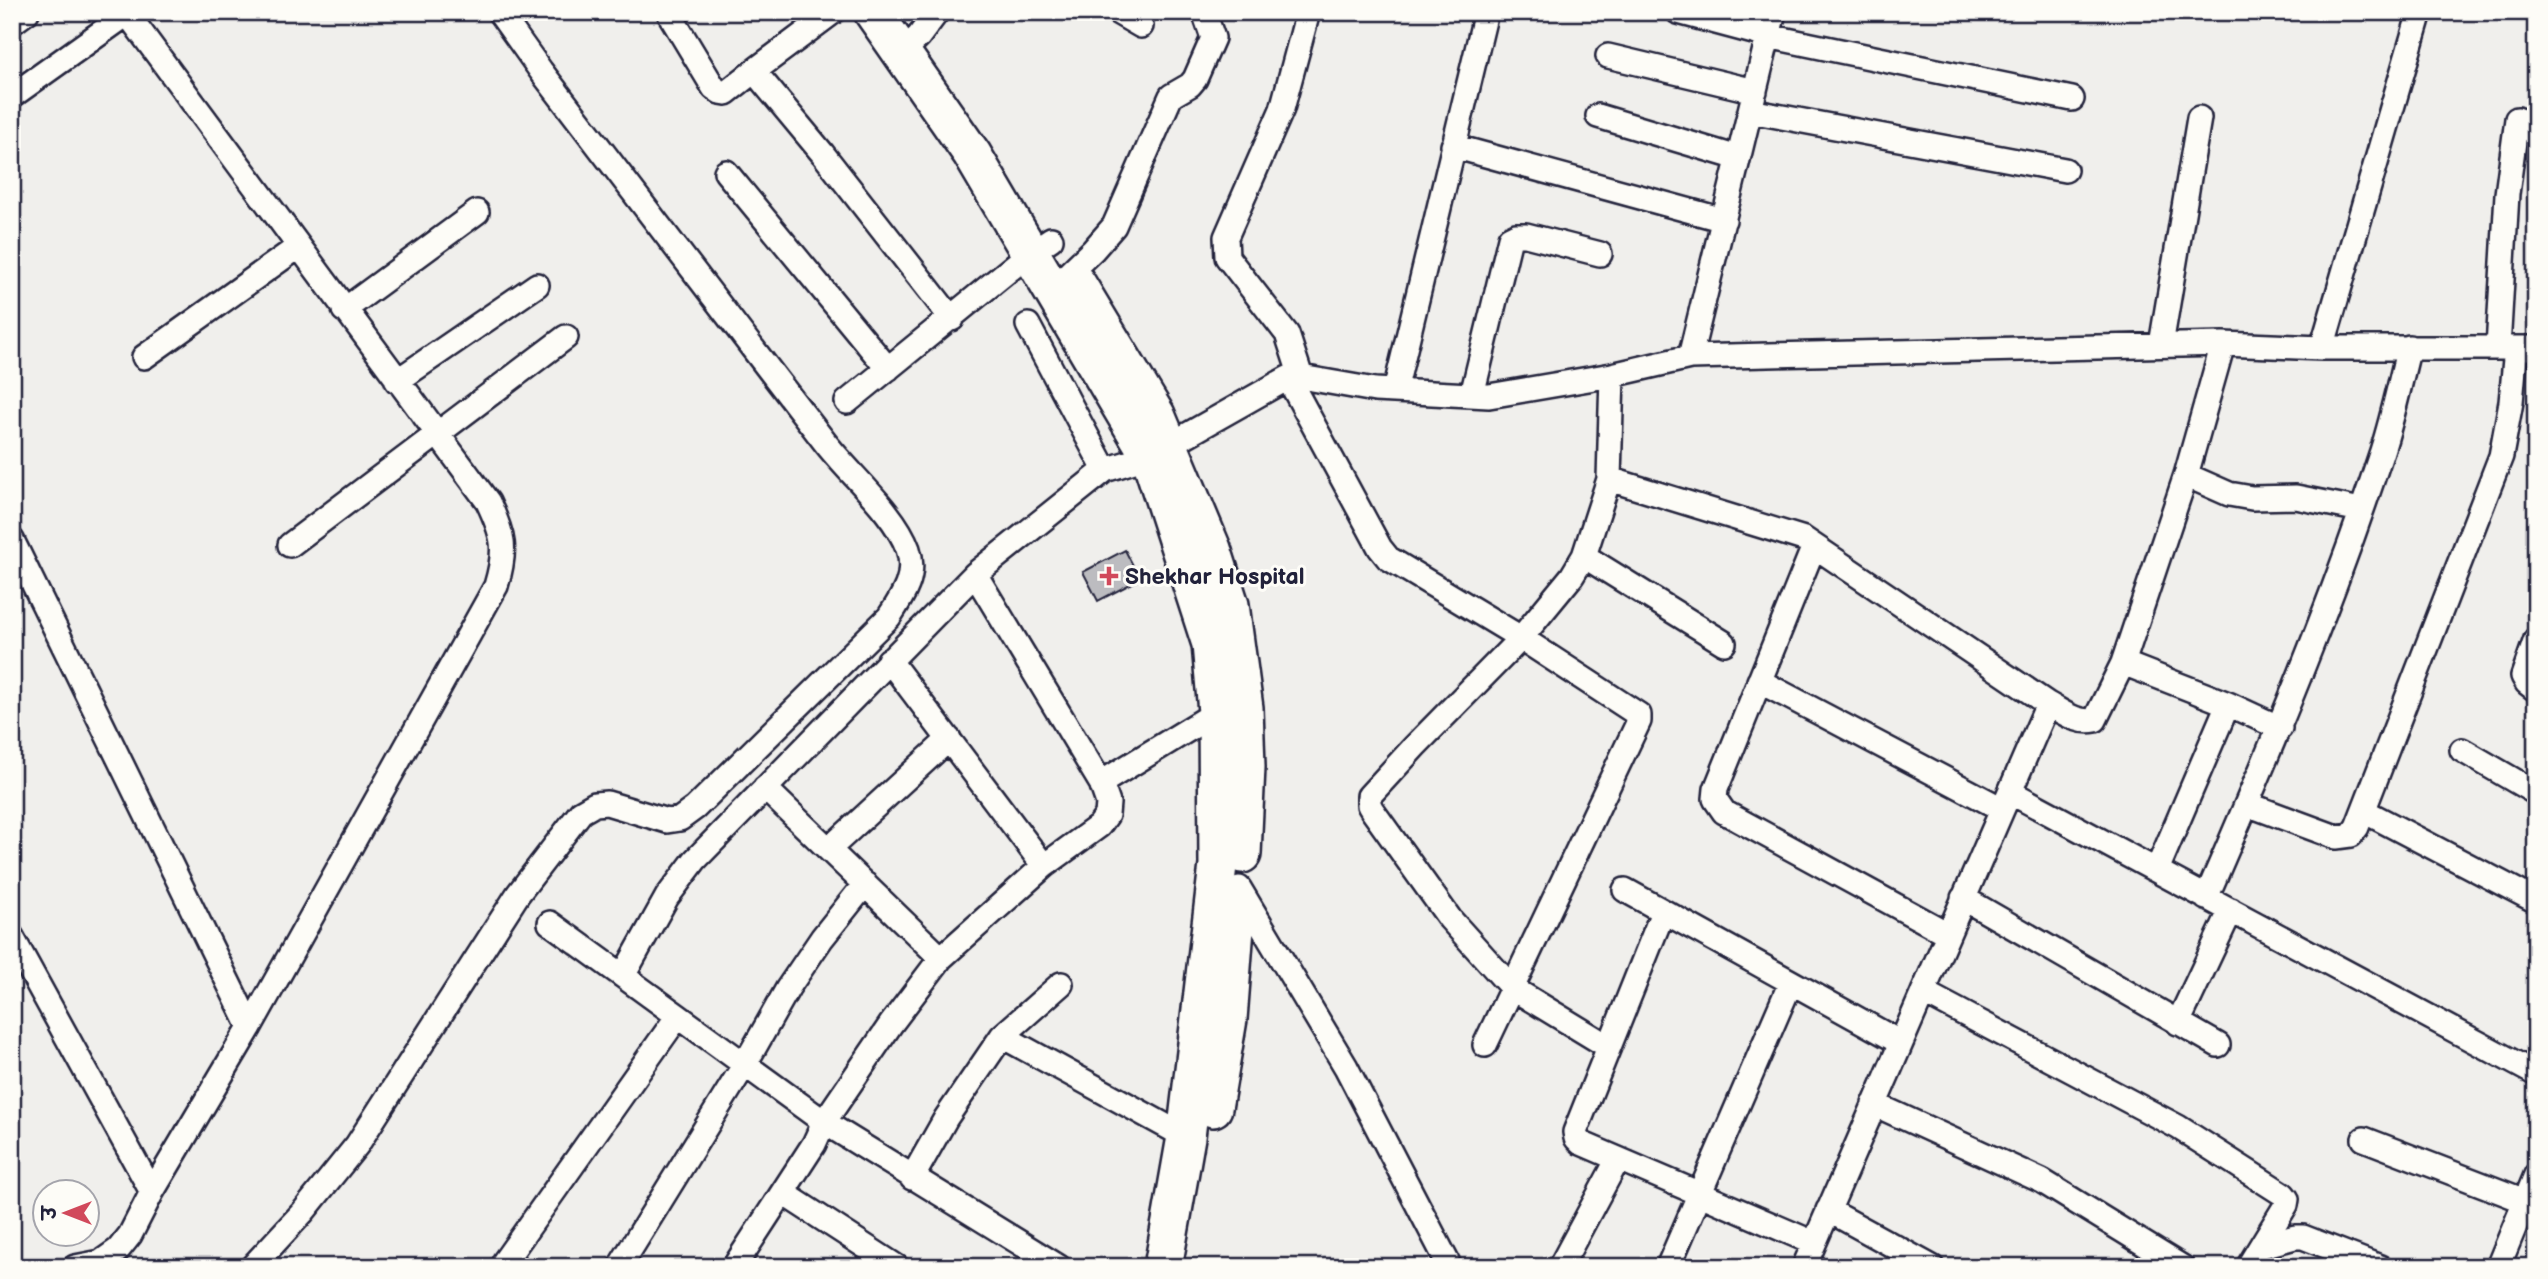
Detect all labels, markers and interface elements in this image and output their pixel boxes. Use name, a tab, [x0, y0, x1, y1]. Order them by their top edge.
place label: Shekhar Hospital	[1125, 563, 1305, 591]
marker: Shekhar Hospital	[1099, 566, 1119, 586]
north arrow	[32, 1178, 102, 1248]
text: उ	[39, 1204, 62, 1221]

